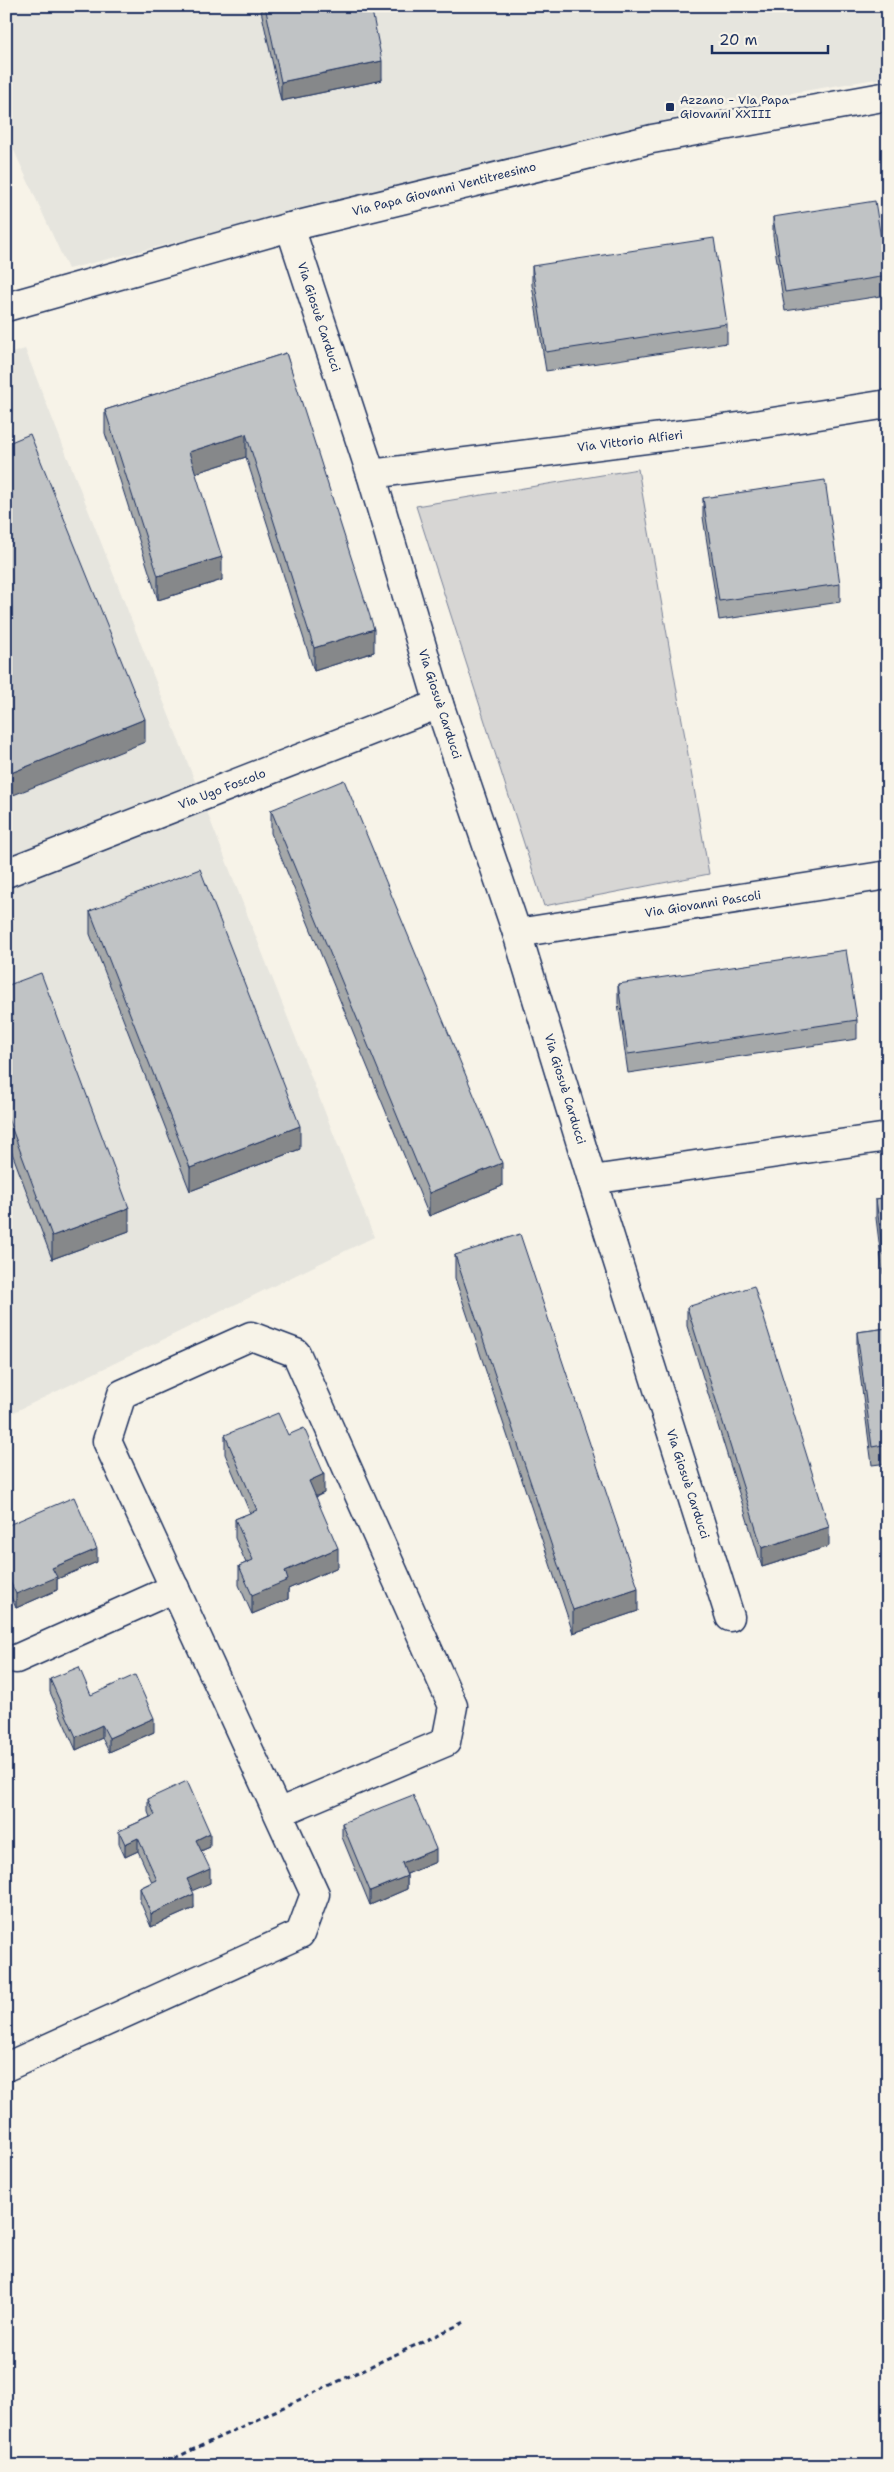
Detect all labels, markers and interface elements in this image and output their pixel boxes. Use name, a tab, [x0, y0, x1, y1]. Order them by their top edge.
scale bar	[712, 22, 828, 54]
text: 20 m	[719, 30, 758, 50]
place label: Azzano - Via Papa Giovanni XXIII	[680, 92, 790, 122]
marker: Azzano - Via Papa Giovanni XXIII	[664, 101, 676, 113]
street label: Via Papa Giovanni Ventitreesimo	[350, 158, 538, 220]
street label: Via Giosuè Carducci	[294, 260, 344, 374]
street label: Via Vittorio Alfieri	[576, 427, 684, 455]
street label: Via Giosuè Carducci	[415, 647, 465, 761]
street label: Via Ugo Foscolo	[176, 765, 268, 813]
street label: Via Giovanni Pascoli	[644, 887, 762, 921]
street label: Via Giosuè Carducci	[541, 1032, 589, 1146]
street label: Via Giosuè Carducci	[663, 1427, 713, 1541]

